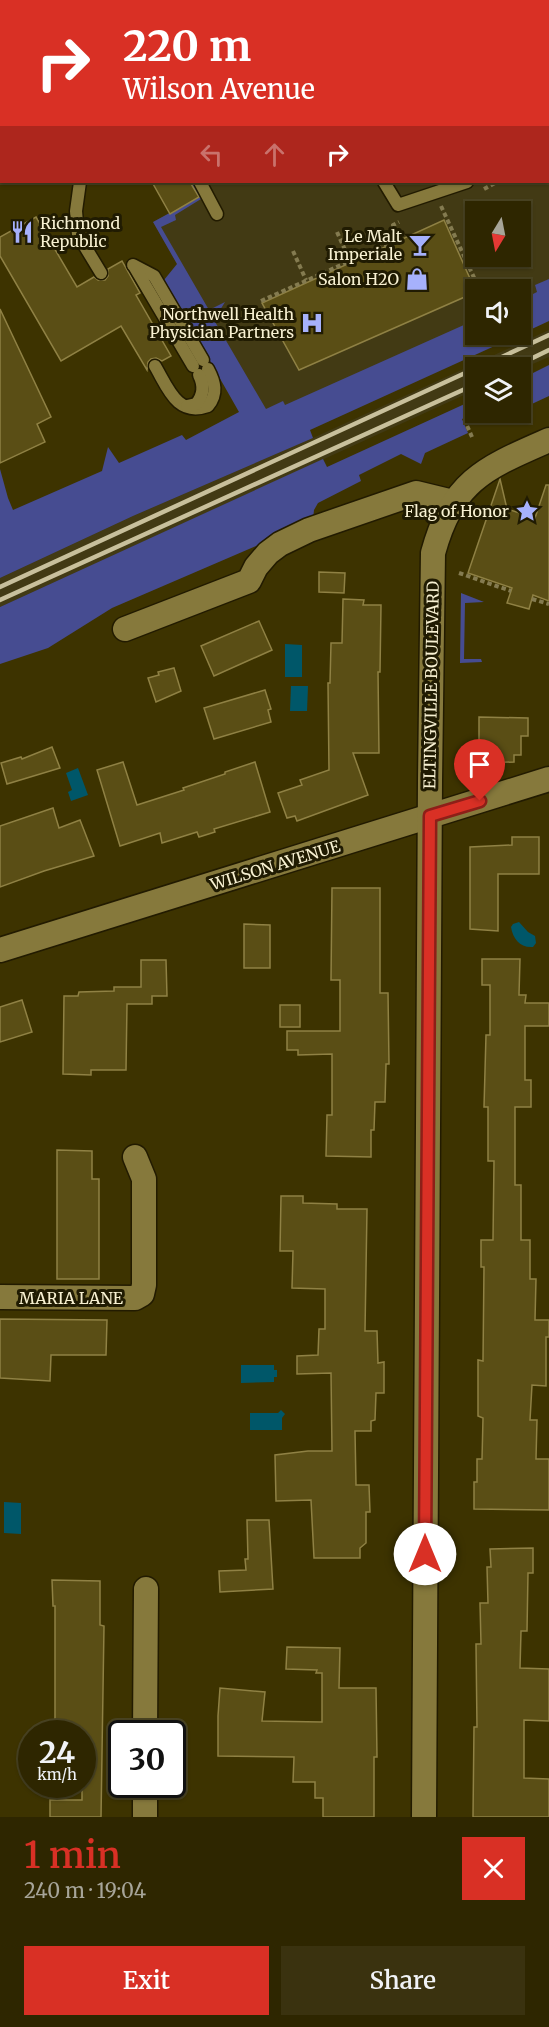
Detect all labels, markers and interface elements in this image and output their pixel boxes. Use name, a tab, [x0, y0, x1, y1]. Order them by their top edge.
text: 220 m	[123, 20, 251, 72]
icon: right	[24, 24, 102, 102]
text: Wilson Avenue	[123, 72, 315, 106]
icon: left	[195, 138, 228, 171]
icon: ahead	[258, 138, 291, 171]
icon: right	[321, 138, 354, 171]
north arrow	[465, 201, 531, 267]
map controls	[465, 201, 531, 423]
place label: Richmond Republic	[40, 213, 120, 251]
restaurant icon: Richmond Republic	[9, 219, 35, 245]
place label: Le Malt Imperiale	[328, 226, 403, 264]
bar icon: Le Malt Imperiale	[407, 232, 433, 258]
shop icon: Salon H2O	[404, 266, 430, 292]
place label: Salon H2O	[318, 269, 399, 289]
button: sound	[465, 279, 531, 345]
place label: Northwell Health Physician Partners	[150, 304, 294, 342]
hospital icon: Northwell Health Physician Partners	[299, 310, 325, 336]
button: layers	[465, 357, 531, 423]
place icon: Flag of Honor	[514, 498, 540, 524]
place label: Flag of Honor	[404, 501, 509, 521]
street label: ELTINGVILLE BOULEVARD	[419, 581, 443, 789]
pin	[454, 739, 505, 801]
icon: arrive	[463, 748, 496, 781]
street label: WILSON AVENUE	[207, 836, 343, 895]
street label: MARIA LANE	[19, 1288, 124, 1308]
position arrow	[393, 1522, 457, 1586]
speed limit sign: 30	[108, 1720, 186, 1798]
text: 24	[39, 1733, 75, 1771]
text: km/h	[37, 1765, 77, 1784]
text: 1 min	[24, 1833, 121, 1878]
button: close	[462, 1837, 525, 1900]
text: 240 m · 19:04	[24, 1878, 146, 1903]
button: Exit	[24, 1946, 269, 2015]
button: Share	[281, 1946, 525, 2015]

